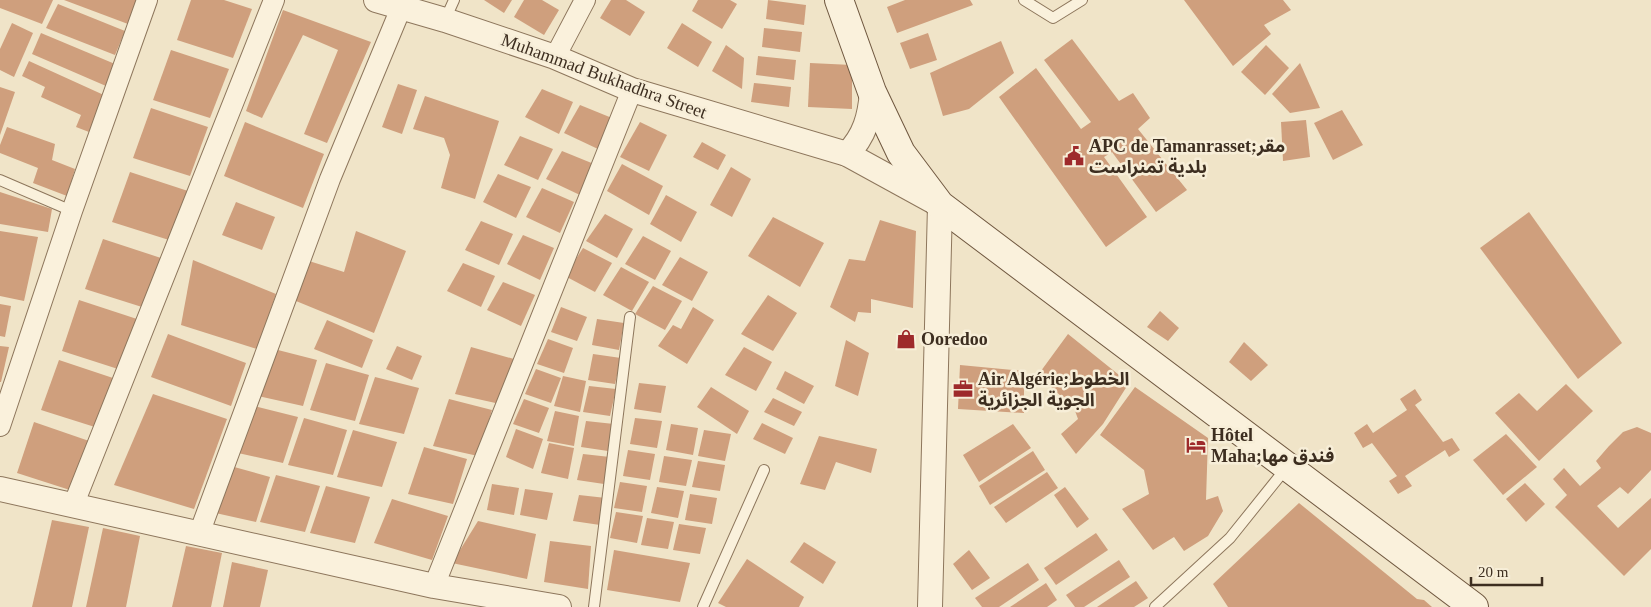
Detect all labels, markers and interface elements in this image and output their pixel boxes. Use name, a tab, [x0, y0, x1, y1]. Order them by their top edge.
street label: Muhammad Bukhadhra Street	[499, 30, 709, 122]
place label: APC de Tamanrasset;مقر بلدية تمنراست	[1089, 136, 1285, 178]
public building icon: APC de Tamanrasset;مقر بلدية تمنراست	[1063, 145, 1085, 167]
shop icon: Ooredoo	[895, 328, 917, 350]
place label: Ooredoo	[921, 329, 988, 349]
place label: Air Algérie;الخطوط الجوية الجزائرية	[978, 369, 1130, 411]
office icon: Air Algérie;الخطوط الجوية الجزائرية	[952, 378, 974, 400]
place label: Hôtel Maha;فندق مها	[1211, 425, 1334, 466]
hotel icon: Hôtel Maha;فندق مها	[1185, 434, 1207, 456]
scale bar	[1471, 554, 1542, 586]
text: 20 m	[1478, 564, 1509, 580]

